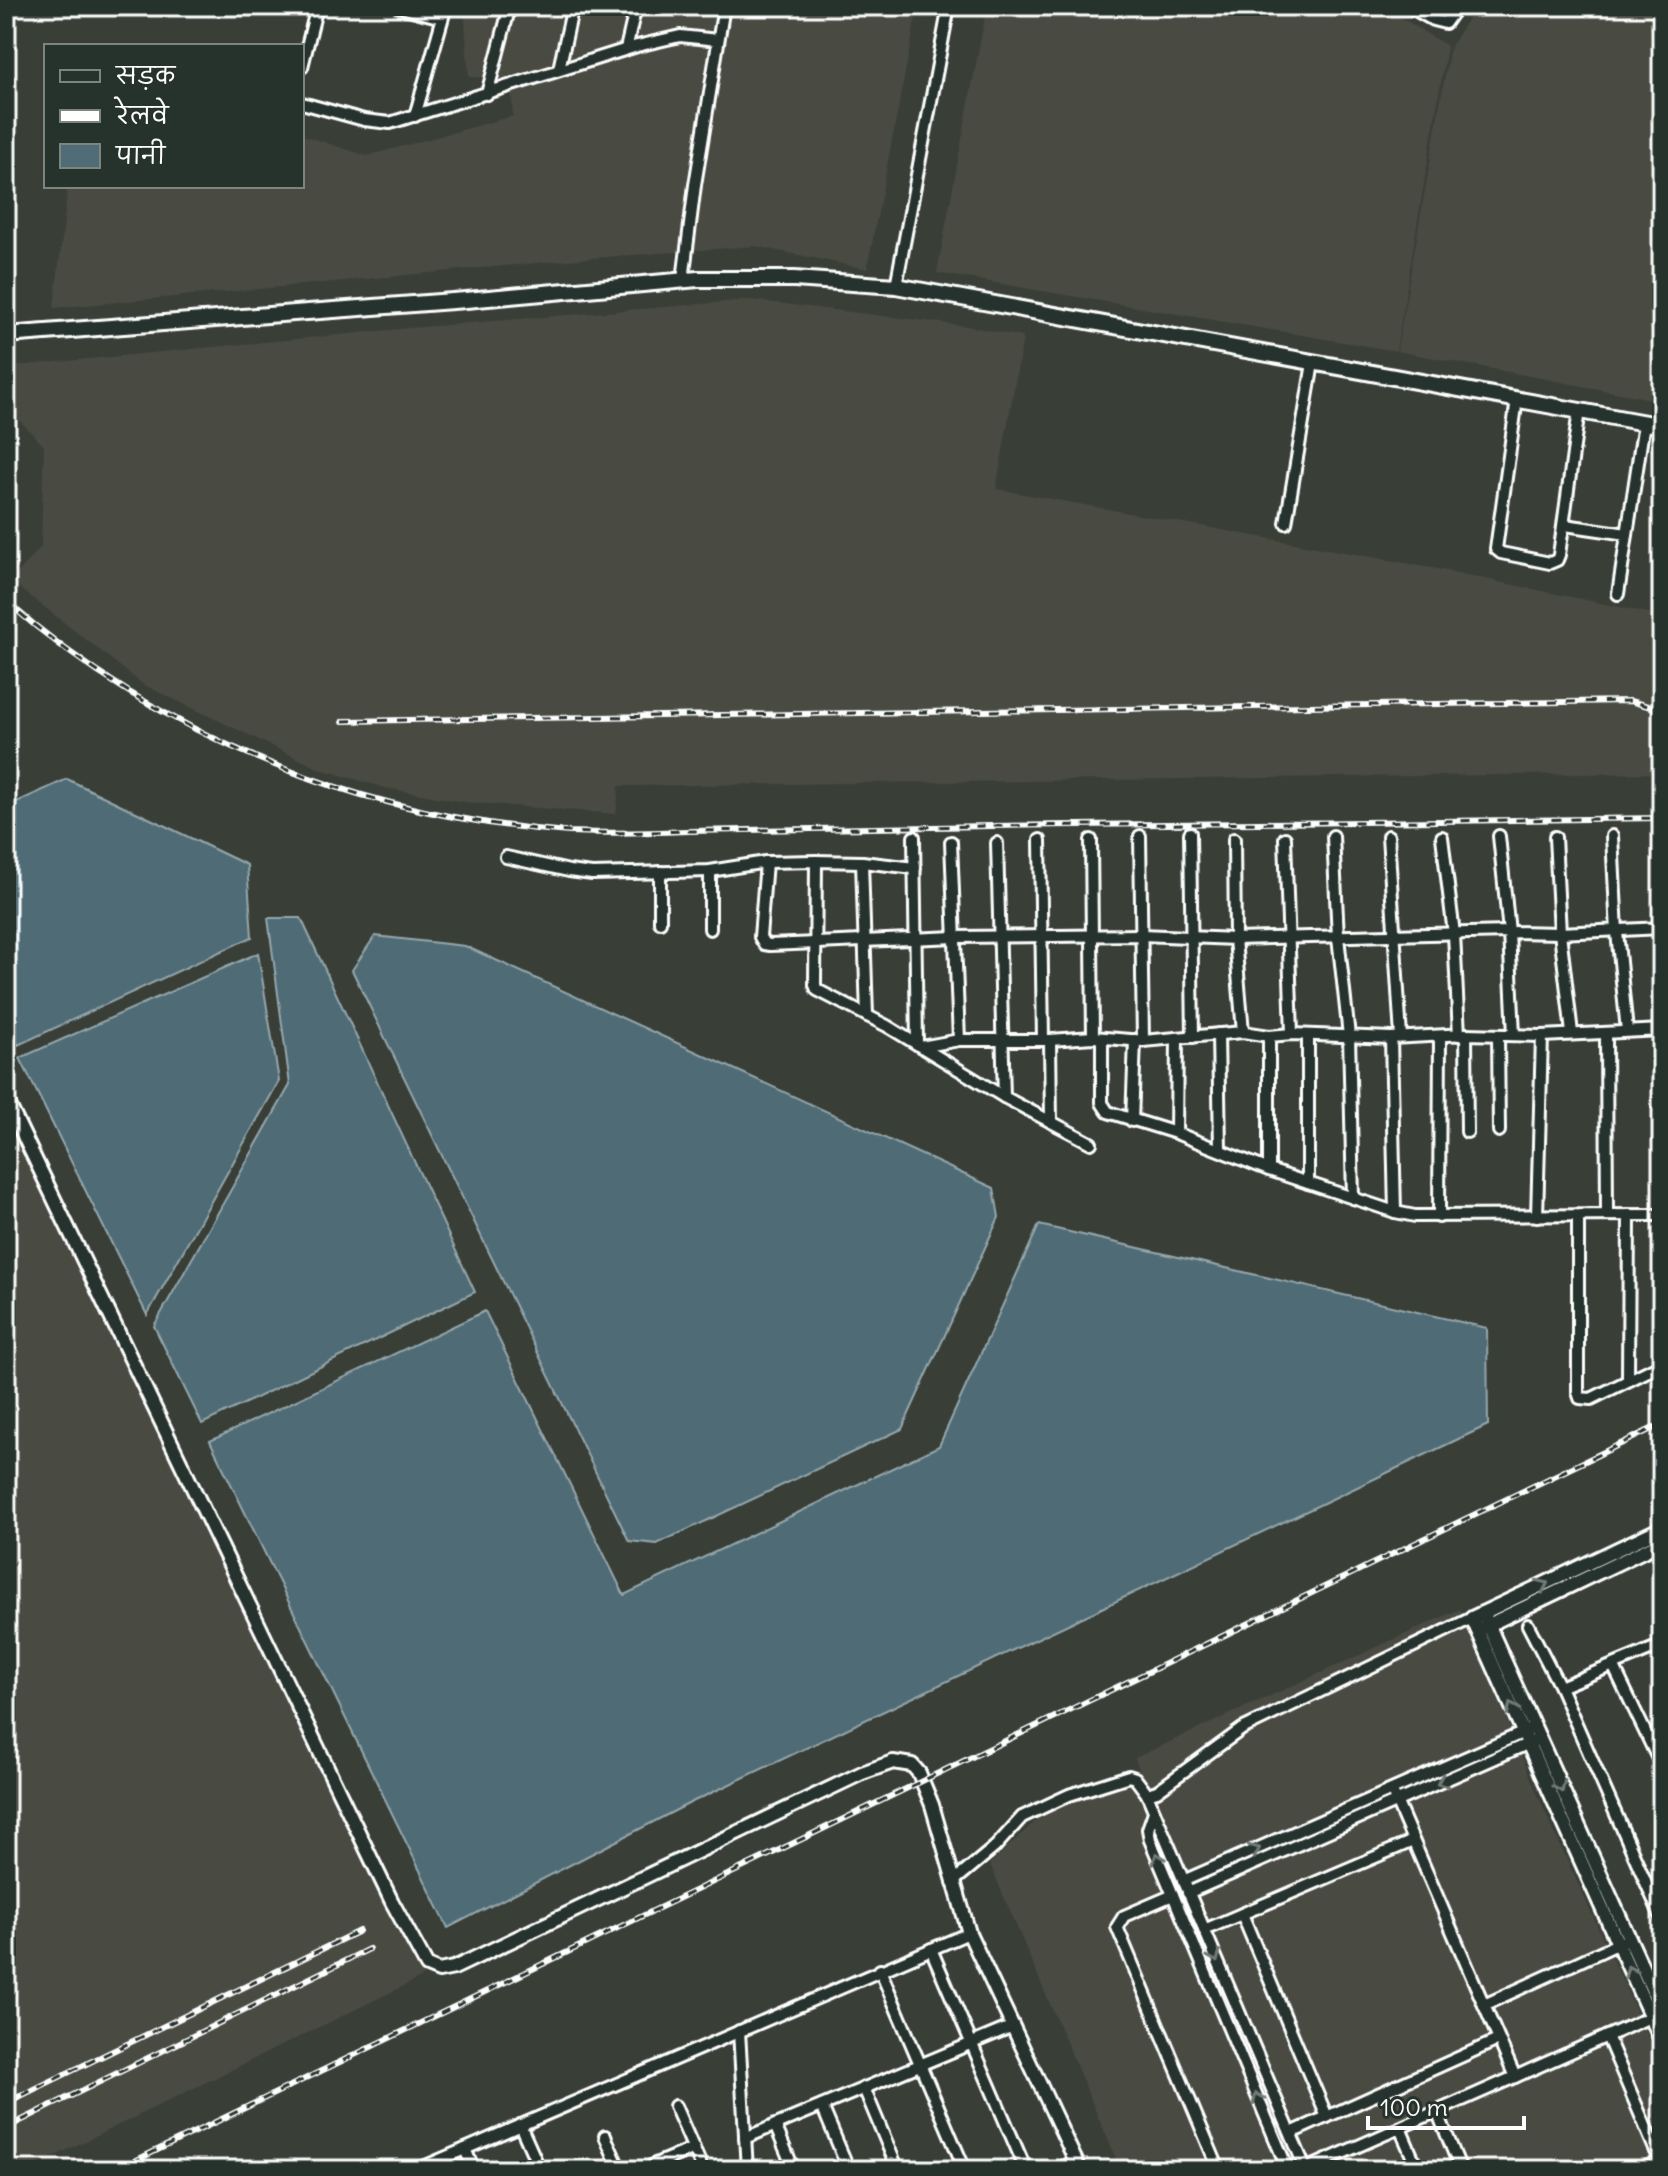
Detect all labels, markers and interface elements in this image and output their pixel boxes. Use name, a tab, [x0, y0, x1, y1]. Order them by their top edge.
legend	[44, 44, 304, 188]
text: सड़क	[114, 60, 177, 90]
text: रेलवे	[113, 96, 170, 130]
text: पानी	[114, 138, 167, 170]
one-way arrow	[1534, 1579, 1549, 1595]
one-way arrow	[1506, 1702, 1522, 1716]
one-way arrow	[1436, 1772, 1451, 1788]
one-way arrow	[1551, 1778, 1567, 1793]
one-way arrow	[1246, 1844, 1261, 1860]
one-way arrow	[1151, 1852, 1167, 1866]
one-way arrow	[1206, 1949, 1222, 1963]
one-way arrow	[1624, 1965, 1640, 1979]
scale bar	[1368, 2080, 1524, 2130]
one-way arrow	[1251, 2092, 1267, 2106]
text: 100 m	[1380, 2092, 1448, 2122]

